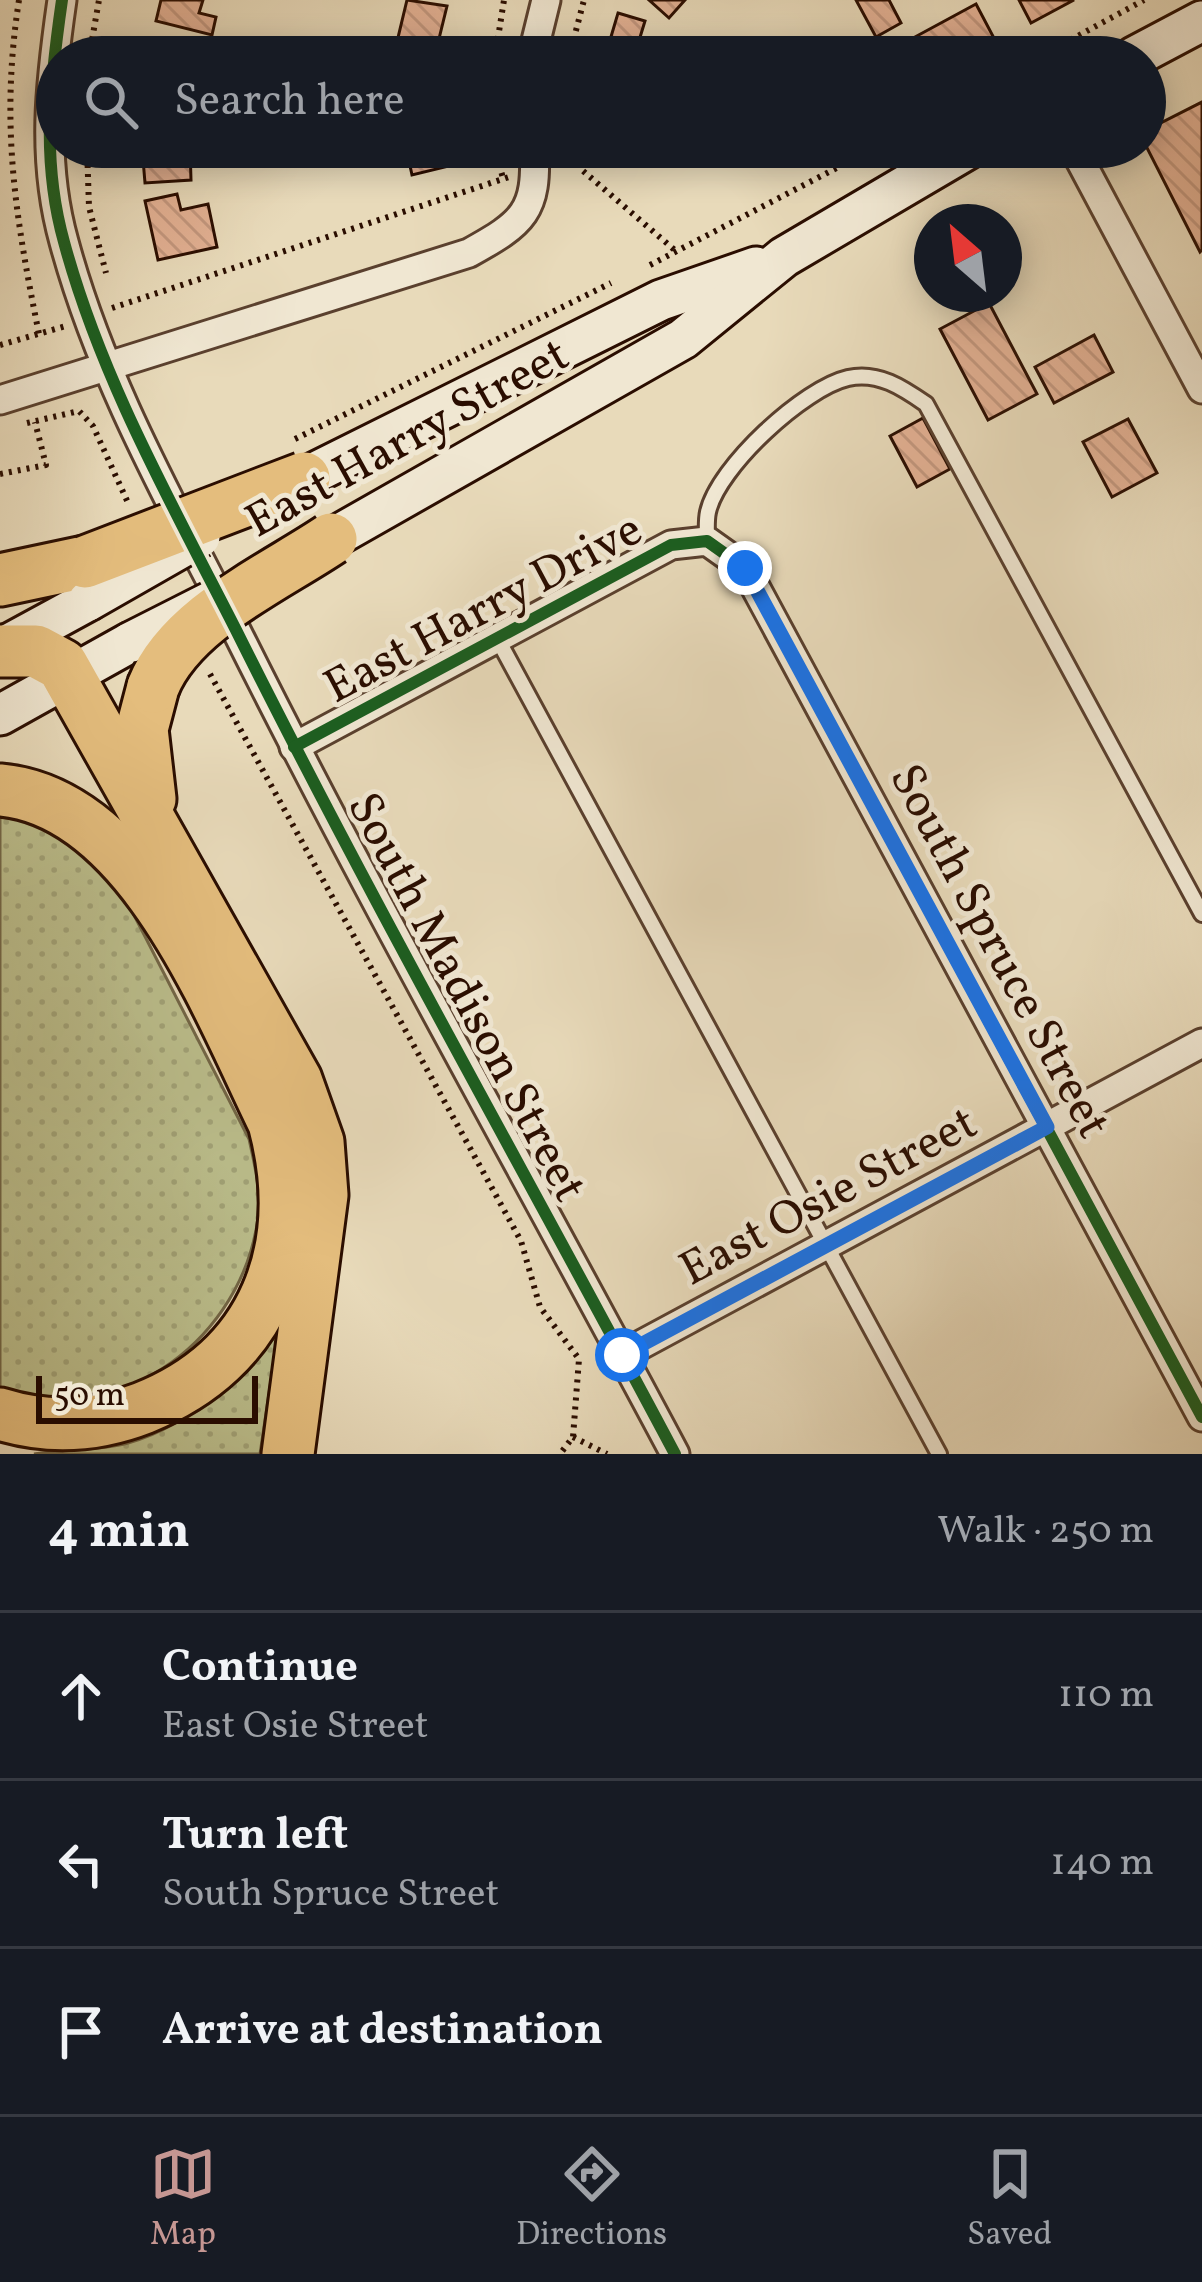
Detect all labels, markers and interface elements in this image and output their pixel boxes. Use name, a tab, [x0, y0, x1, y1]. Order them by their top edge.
search box	[36, 36, 1166, 168]
icon: search	[78, 69, 144, 135]
text: Search here	[174, 71, 405, 134]
north arrow	[914, 204, 1022, 312]
street label: East Harry Street	[235, 323, 582, 556]
street label: East Harry Drive	[313, 498, 655, 722]
route end	[718, 541, 772, 595]
street label: South Spruce Street	[871, 753, 1125, 1151]
street label: South Madison Street	[329, 782, 601, 1214]
street label: East Osie Street	[669, 1091, 990, 1305]
route start	[595, 1328, 649, 1382]
scale bar	[36, 1370, 258, 1423]
text: 50 m	[54, 1374, 125, 1420]
text: 4 min	[48, 1497, 190, 1568]
text: Walk · 250 m	[937, 1505, 1154, 1559]
text: Continue	[162, 1637, 358, 1700]
icon: ahead	[48, 1663, 114, 1729]
text: 110 m	[1058, 1669, 1154, 1723]
text: East Osie Street	[162, 1700, 429, 1754]
text: Turn left	[162, 1805, 348, 1868]
icon: left	[48, 1831, 114, 1897]
text: 140 m	[1051, 1837, 1154, 1891]
text: South Spruce Street	[162, 1868, 499, 1922]
icon: arrive	[48, 1999, 114, 2065]
text: Arrive at destination	[162, 2000, 603, 2063]
tab: Map	[150, 2141, 216, 2259]
tab: Directions	[516, 2141, 667, 2259]
tab: Saved	[967, 2141, 1052, 2259]

